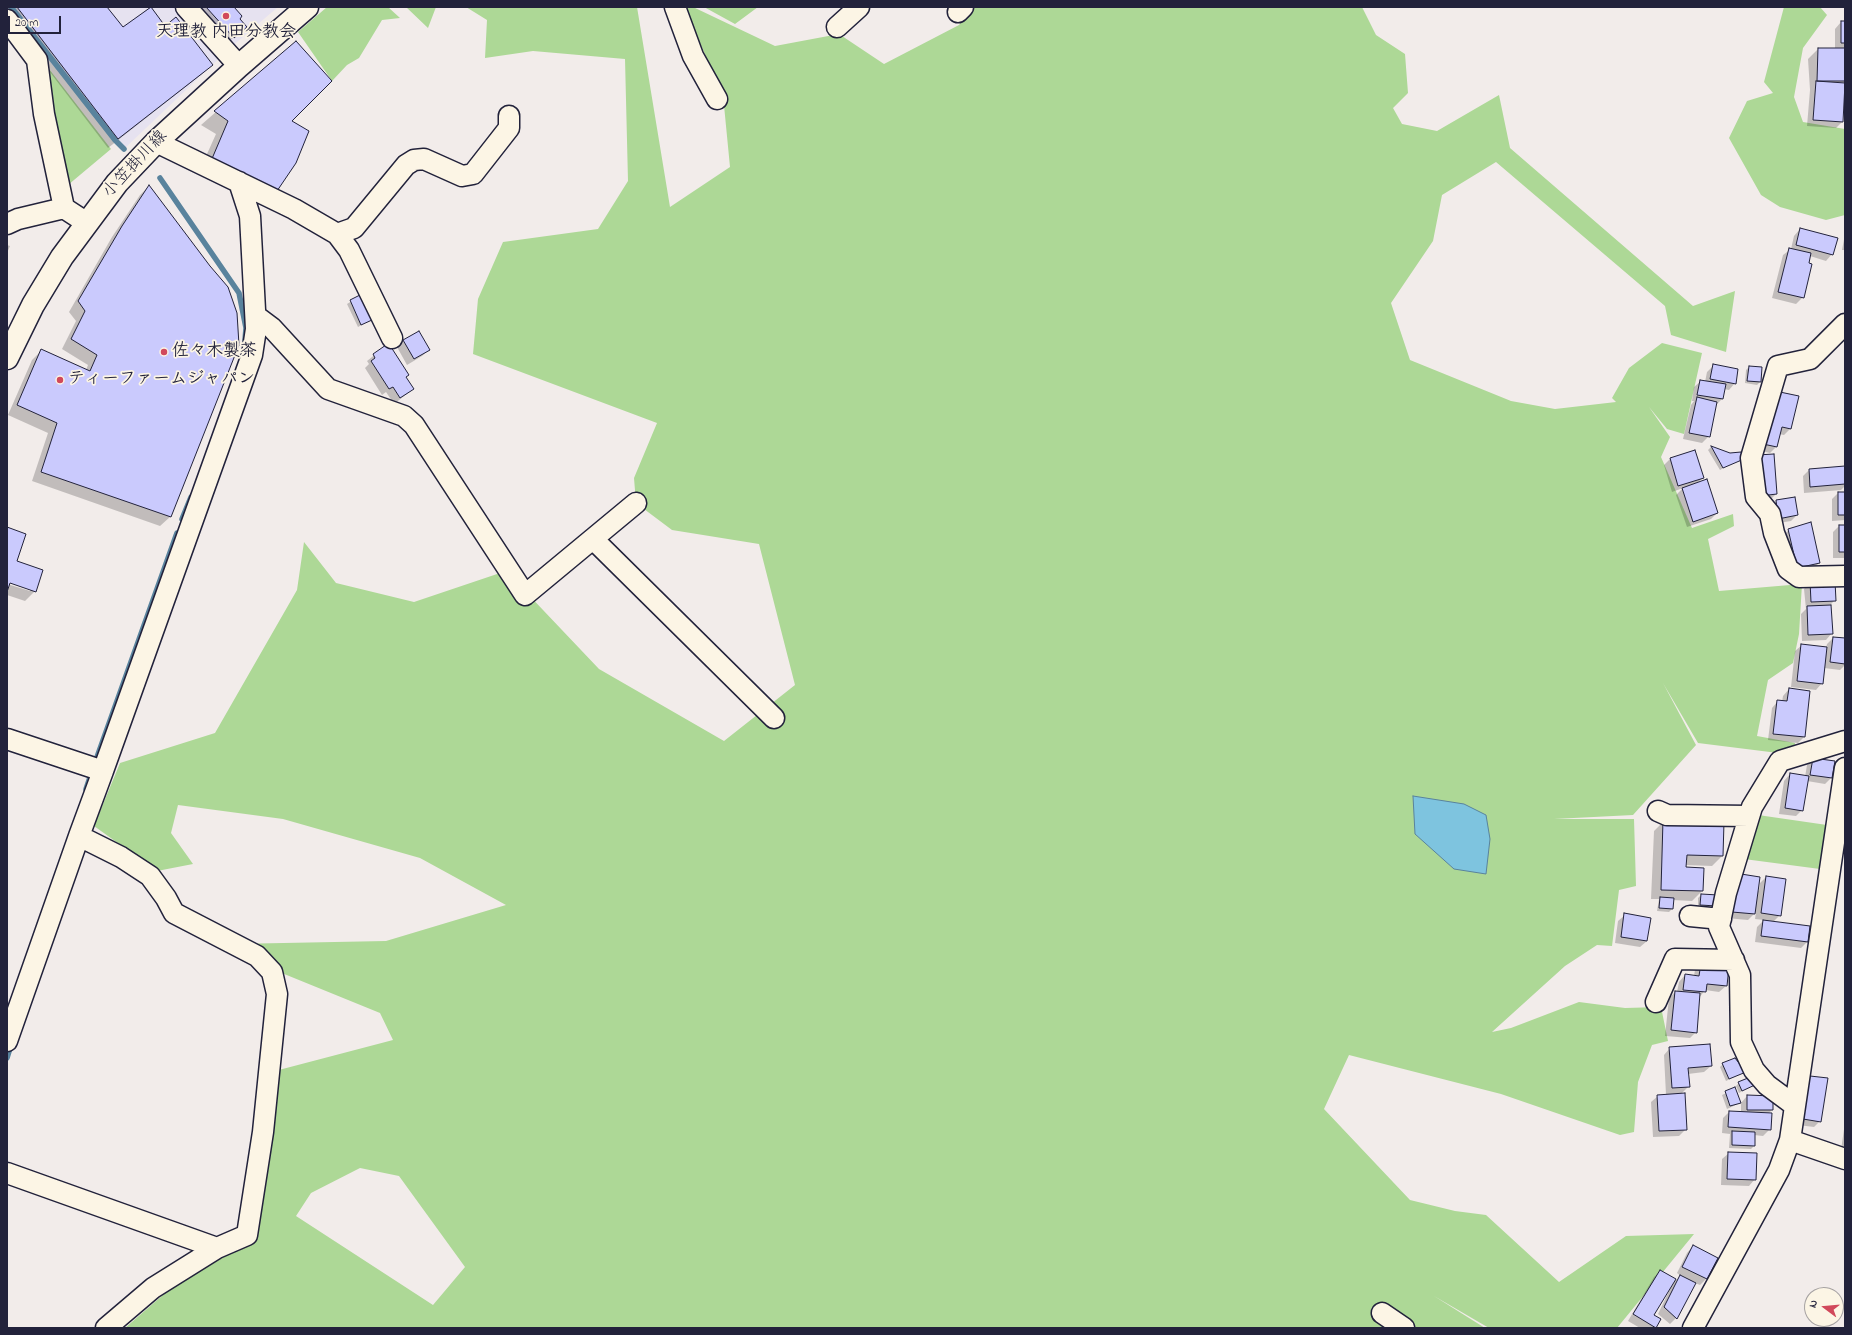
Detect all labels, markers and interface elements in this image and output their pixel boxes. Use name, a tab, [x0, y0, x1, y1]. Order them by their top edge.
scale bar	[10, 8, 63, 34]
marker: 天理教 内田分教会	[221, 11, 231, 21]
text: 20 m	[15, 14, 38, 32]
place label: 天理教 内田分教会	[156, 23, 296, 43]
street label: 小笠掛川線	[100, 127, 172, 203]
place label: 佐々木製茶	[172, 342, 257, 362]
marker: 佐々木製茶	[159, 347, 169, 357]
place label: ティーファームジャパン	[68, 370, 255, 390]
marker: ティーファームジャパン	[55, 375, 65, 385]
north arrow	[1804, 1287, 1844, 1327]
text: N	[1805, 1298, 1822, 1310]

